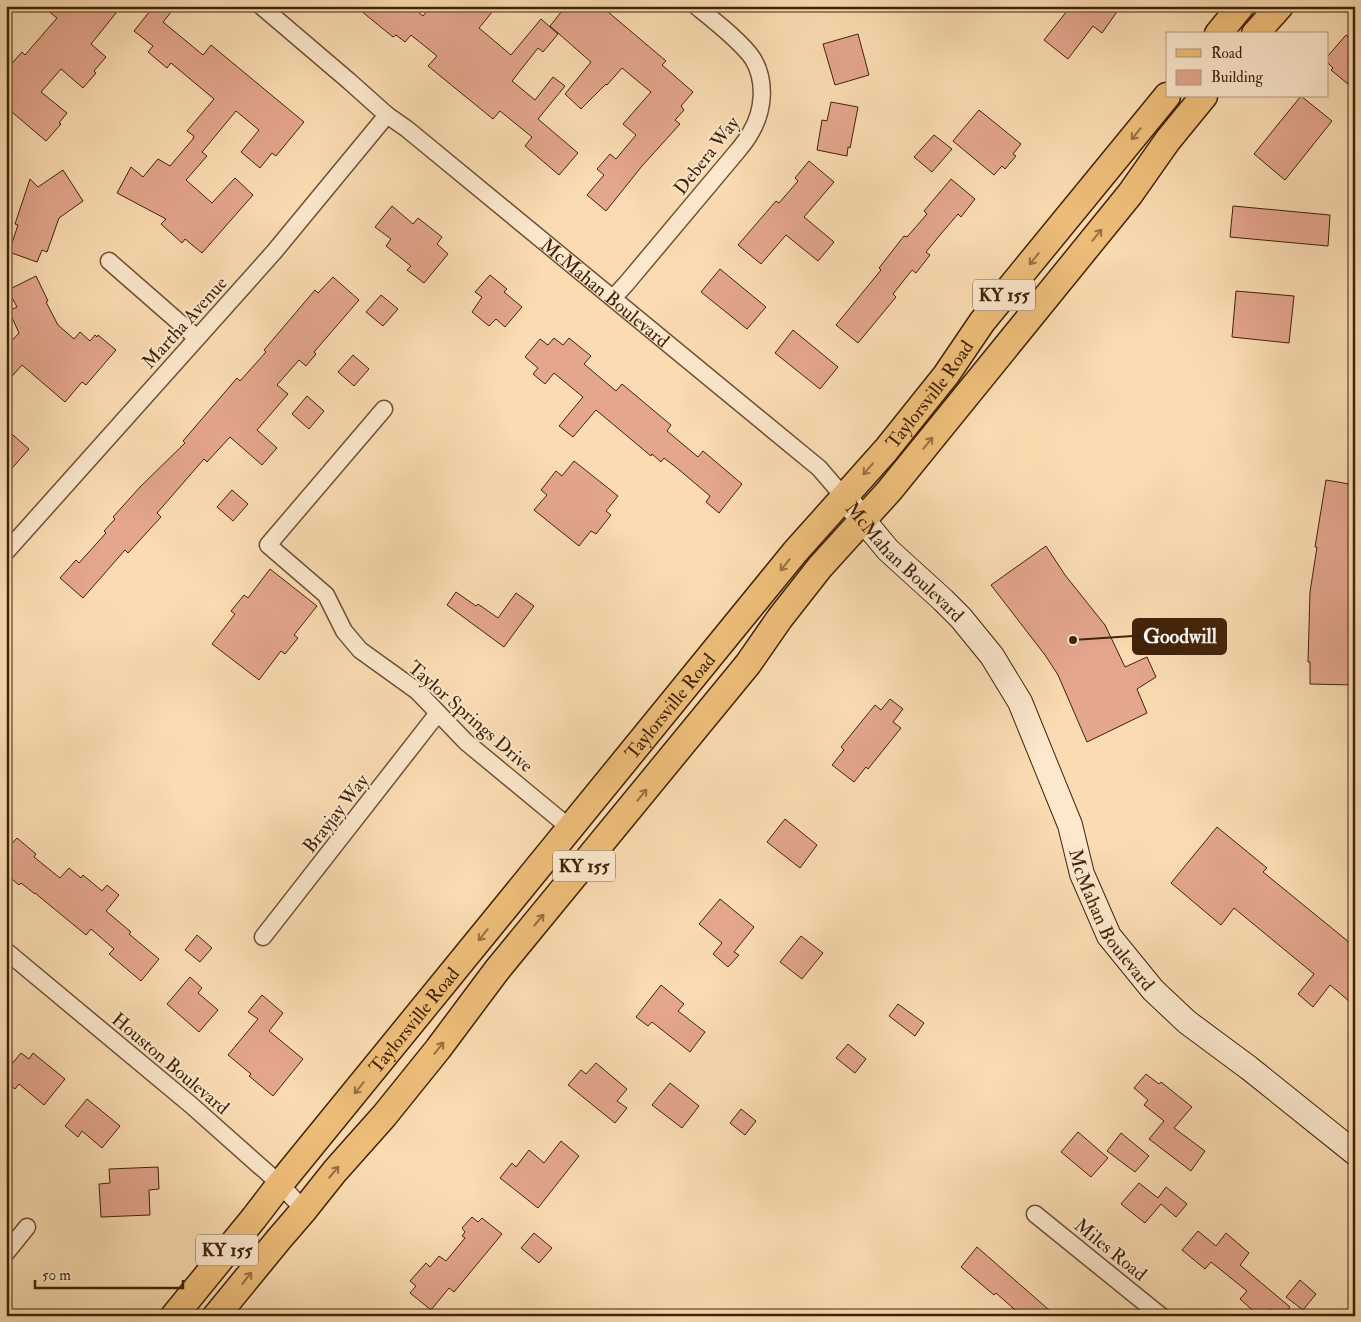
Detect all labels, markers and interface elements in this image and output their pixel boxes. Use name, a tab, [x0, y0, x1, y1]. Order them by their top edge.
legend	[1166, 32, 1328, 98]
text: Road	[1211, 44, 1243, 63]
text: Building	[1211, 68, 1263, 87]
street label: Debera Way	[669, 111, 745, 200]
one-way arrow	[1131, 127, 1142, 140]
one-way arrow	[1091, 229, 1102, 242]
street label: McMahan Boulevard	[535, 233, 675, 354]
one-way arrow	[1028, 253, 1039, 266]
street label: Martha Avenue	[137, 271, 233, 374]
road number: KY 155	[973, 280, 1035, 310]
street label: Taylorsville Road	[881, 335, 979, 454]
one-way arrow	[922, 437, 933, 450]
one-way arrow	[862, 463, 874, 476]
street label: McMahan Boulevard	[840, 497, 969, 628]
one-way arrow	[780, 558, 791, 571]
callout: Goodwill	[1133, 619, 1226, 654]
text: Goodwill	[1143, 624, 1218, 649]
street label: Taylorsville Road	[620, 648, 721, 765]
street label: Taylor Springs Drive	[402, 656, 538, 779]
street label: Brayjay Way	[298, 769, 374, 858]
one-way arrow	[637, 788, 648, 801]
street label: McMahan Boulevard	[1063, 846, 1160, 996]
road number: KY 155	[553, 850, 615, 881]
one-way arrow	[533, 914, 544, 927]
one-way arrow	[478, 928, 489, 941]
street label: Taylorsville Road	[364, 962, 465, 1079]
street label: Houston Boulevard	[107, 1008, 235, 1120]
one-way arrow	[434, 1041, 444, 1055]
one-way arrow	[353, 1081, 364, 1094]
one-way arrow	[328, 1166, 339, 1179]
street label: Miles Road	[1069, 1213, 1152, 1287]
road number: KY 155	[196, 1234, 258, 1266]
scale bar	[35, 1257, 182, 1289]
text: 50 m	[42, 1266, 71, 1285]
one-way arrow	[241, 1272, 252, 1285]

